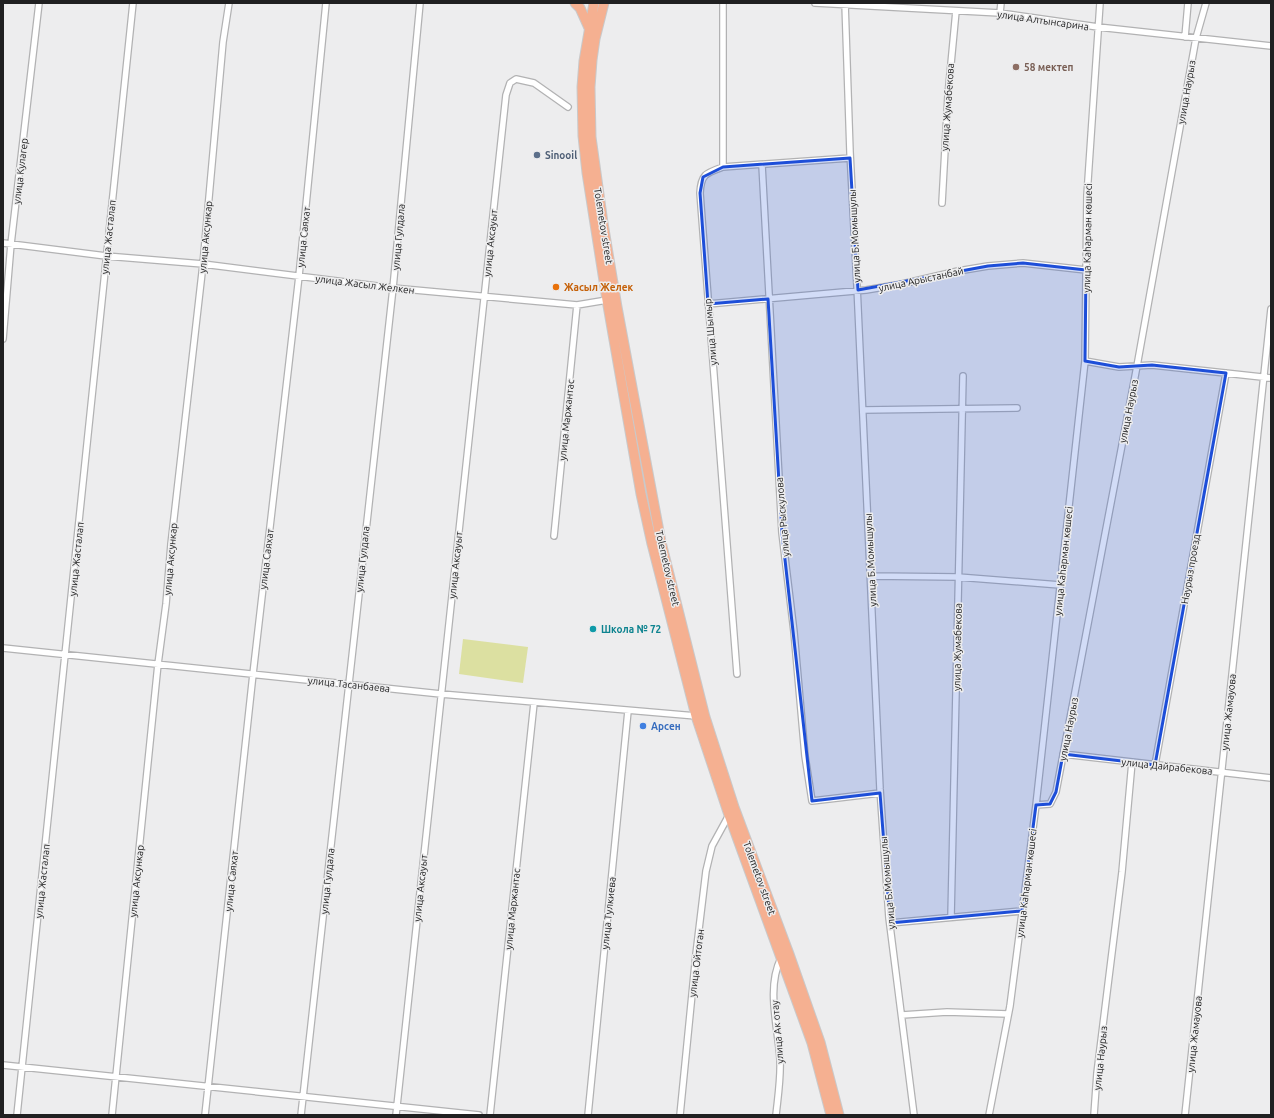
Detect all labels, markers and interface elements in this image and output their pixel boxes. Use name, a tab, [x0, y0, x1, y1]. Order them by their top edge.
street label: улица Алтынсарина	[996, 9, 1089, 32]
street label: улица Наурыз	[1175, 59, 1198, 125]
marker: 58 мектеп	[1011, 62, 1021, 72]
place label: 58 мектеп	[1024, 62, 1074, 73]
street label: улица Жумабекова	[939, 63, 956, 151]
street label: улица Кулагер	[11, 137, 30, 205]
marker: Sinooil	[532, 150, 542, 160]
place label: Sinooil	[545, 150, 577, 161]
street label: улица Каһарман көшесі	[1081, 183, 1094, 293]
street label: Tolemetov street	[592, 187, 615, 265]
street label: улица Б.Момышулы	[847, 189, 862, 283]
street label: улица Жасталап	[99, 199, 118, 275]
street label: улица Аксункар	[197, 200, 214, 274]
street label: улица Гулдала	[390, 203, 407, 271]
street label: улица Саяхат	[295, 206, 312, 268]
street label: улица Аксауыт	[481, 208, 500, 277]
street label: улица Арыстанбай	[878, 265, 965, 294]
street label: улица Жасыл Желкен	[315, 273, 415, 296]
marker: Жасыл Желек	[551, 282, 561, 292]
place label: Жасыл Желек	[564, 282, 633, 293]
street label: улица Шымыр	[702, 298, 719, 366]
street label: улица Маржантас	[557, 378, 576, 461]
street label: улица Наурыз	[1117, 378, 1140, 444]
street label: улица Рыскулова	[774, 477, 791, 557]
street label: улица Каһарман көшесі	[1052, 506, 1075, 616]
street label: улица Б.Момышулы	[863, 513, 878, 607]
street label: улица Жасталап	[67, 521, 86, 597]
street label: улица Аксункар	[162, 522, 179, 596]
street label: улица Гулдала	[354, 525, 371, 593]
street label: улица Саяхат	[257, 528, 276, 590]
street label: Tolemetov street	[653, 529, 682, 607]
street label: улица Аксауыт	[446, 530, 465, 599]
street label: Наурыз проезд	[1179, 533, 1202, 605]
street label: улица Жумабекова	[951, 603, 964, 691]
marker: Школа № 72	[588, 624, 598, 634]
place label: Школа № 72	[601, 624, 662, 635]
street label: улица Жамауова	[1219, 673, 1238, 751]
street label: улица Тасанбаева	[307, 675, 391, 694]
street label: улица Наурыз	[1057, 696, 1080, 762]
marker: Арсен	[638, 721, 648, 731]
place label: Арсен	[651, 721, 681, 732]
street label: улица Дайрабекова	[1121, 756, 1213, 777]
street label: улица Каһарман көшесі	[1014, 828, 1039, 938]
street label: улица Б.Момышулы	[878, 836, 897, 930]
street label: Tolemetov street	[741, 840, 778, 916]
street label: улица Жасталап	[33, 843, 52, 919]
street label: улица Аксункар	[127, 844, 146, 918]
street label: улица Гулдала	[319, 847, 336, 915]
street label: улица Саяхат	[223, 850, 240, 912]
street label: улица Аксауыт	[411, 853, 430, 922]
street label: улица Маржантас	[503, 867, 522, 950]
street label: улица Тулкиева	[599, 876, 618, 950]
street label: улица Ойтоган	[687, 928, 706, 998]
street label: улица Жамауова	[1185, 995, 1204, 1073]
street label: улица Ак отау	[769, 999, 786, 1064]
street label: улица Наурыз	[1092, 1025, 1109, 1091]

